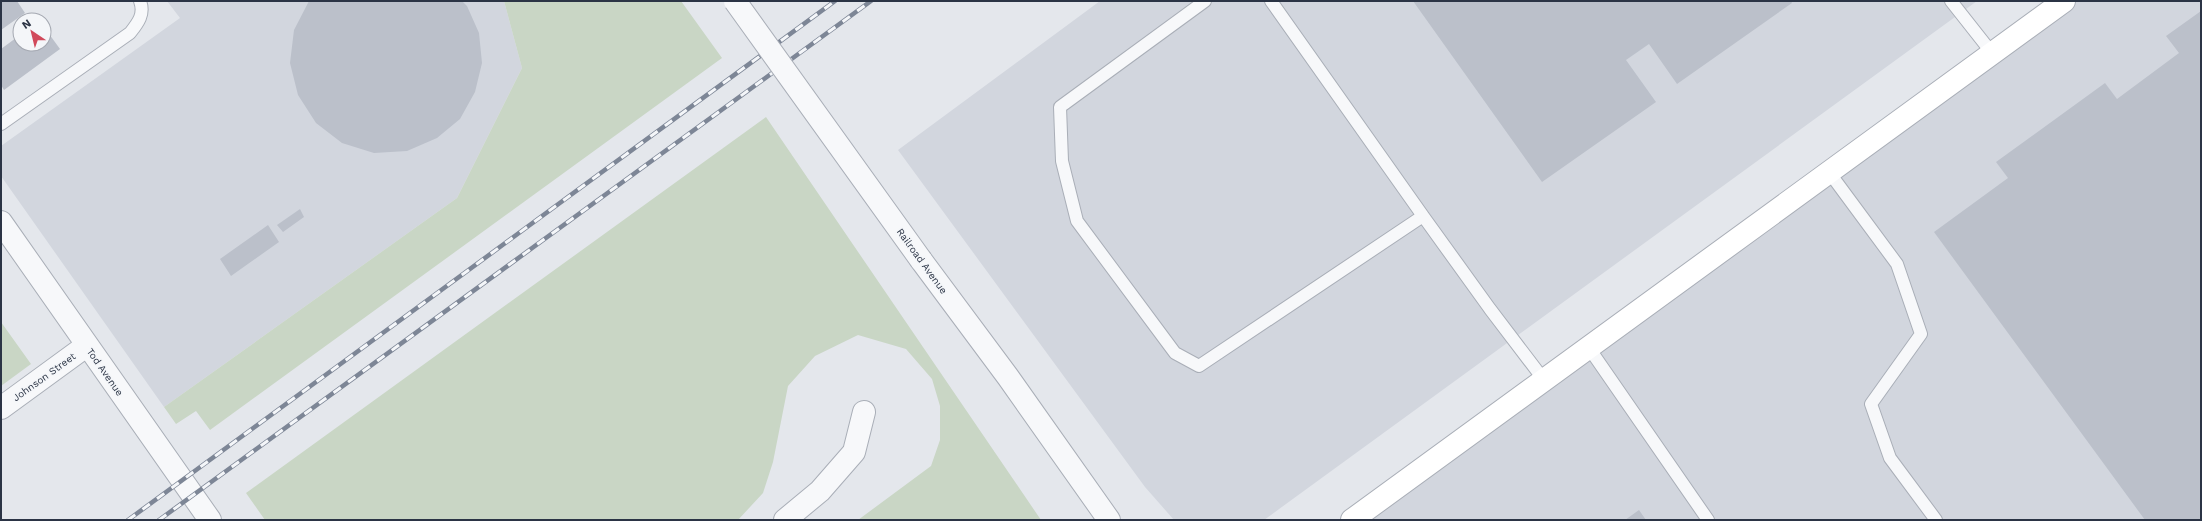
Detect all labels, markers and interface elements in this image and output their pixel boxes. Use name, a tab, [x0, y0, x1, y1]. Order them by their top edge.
north arrow	[12, 12, 52, 52]
text: N	[19, 17, 34, 32]
street label: Railroad Avenue	[895, 226, 950, 296]
street label: Tod Avenue	[85, 346, 126, 398]
street label: Johnson Street	[10, 350, 78, 403]

